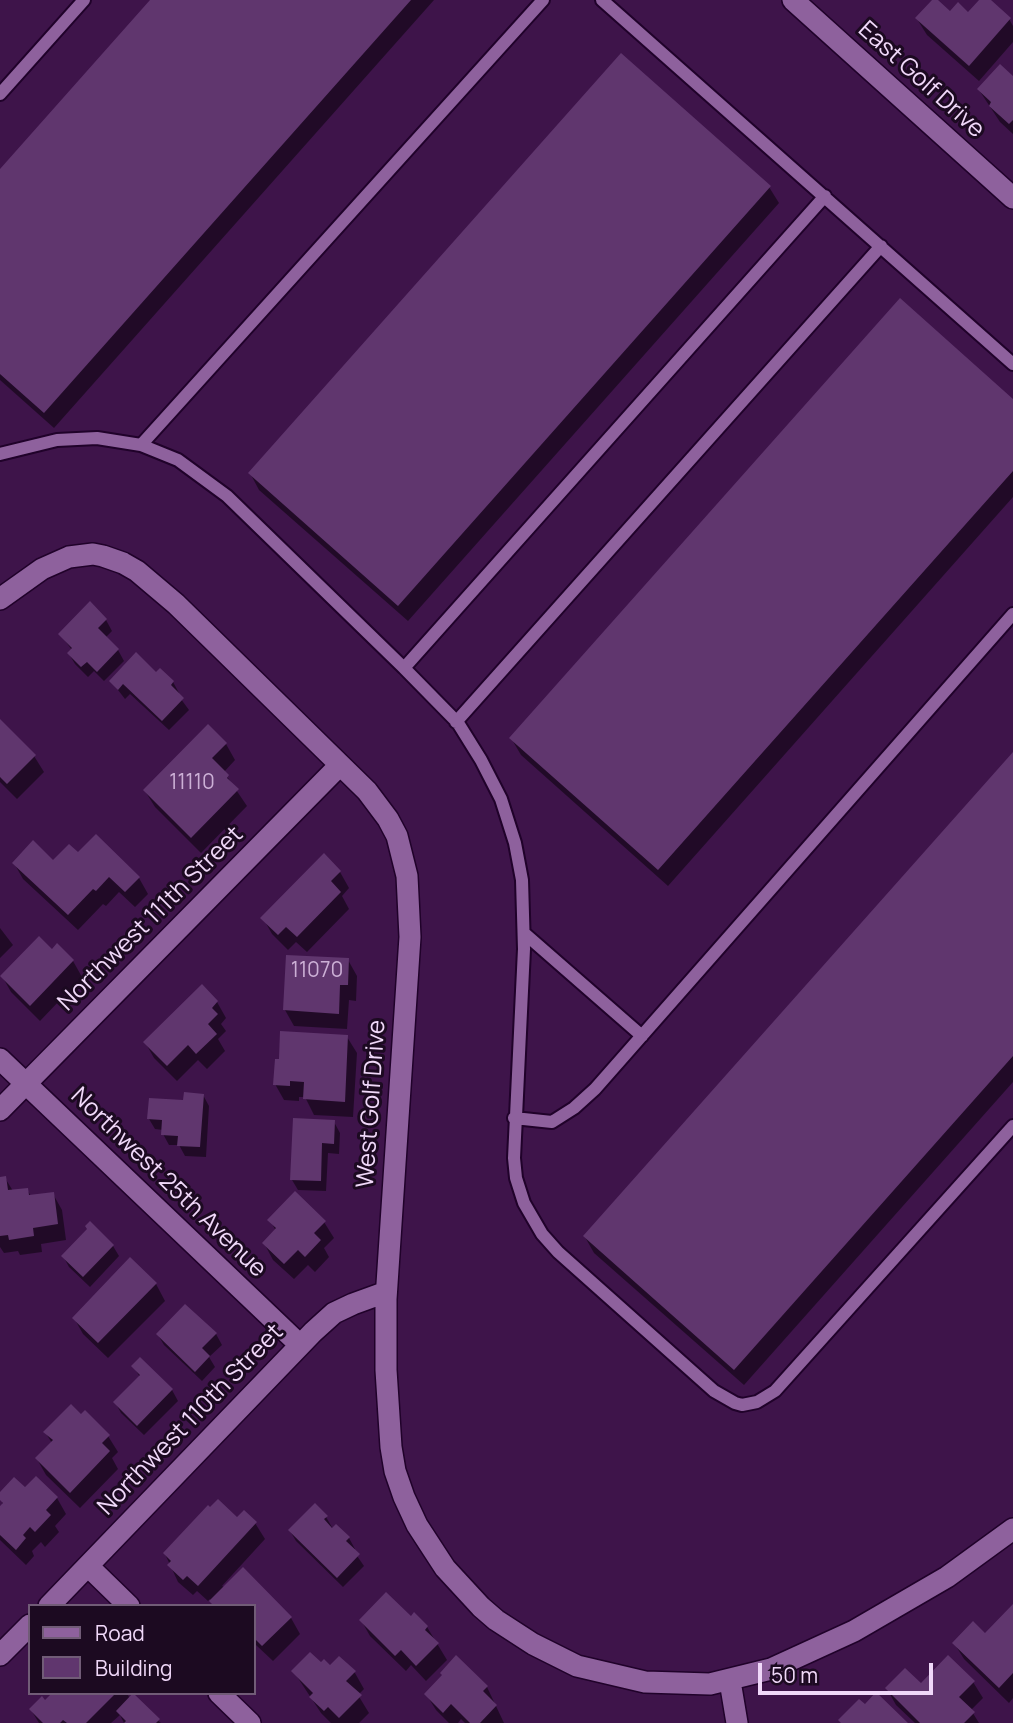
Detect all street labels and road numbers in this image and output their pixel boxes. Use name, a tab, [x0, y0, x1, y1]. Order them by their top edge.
street label: East Golf Drive	[852, 16, 990, 144]
street label: Northwest 111th Street	[53, 821, 249, 1017]
street label: West Golf Drive	[352, 1019, 392, 1189]
street label: Northwest 25th Avenue	[64, 1082, 272, 1284]
street label: Northwest 110th Street	[92, 1318, 290, 1522]

